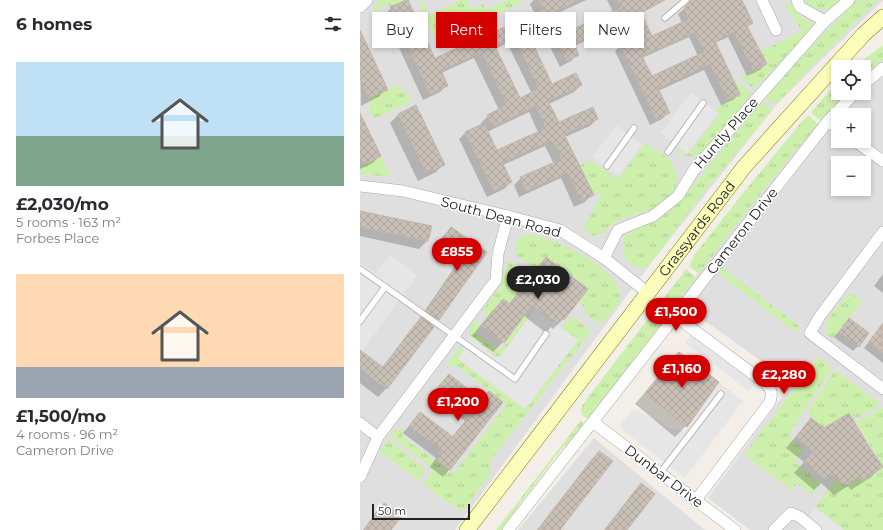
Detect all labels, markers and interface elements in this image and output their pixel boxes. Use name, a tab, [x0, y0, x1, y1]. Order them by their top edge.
chip: Buy	[372, 12, 428, 48]
chip: Rent	[436, 12, 497, 48]
chip: Filters	[505, 12, 576, 48]
chip: New	[584, 12, 644, 48]
icon: filters	[322, 13, 344, 35]
text: 6 homes	[16, 14, 92, 34]
map controls	[831, 60, 871, 196]
button: locate	[831, 60, 871, 100]
icon: home	[144, 88, 216, 160]
street label: Huntly Place	[690, 93, 762, 173]
button: +	[831, 108, 871, 148]
button: −	[831, 156, 871, 196]
street label: Grassyards Road	[655, 177, 739, 280]
street label: Cameron Drive	[702, 184, 782, 278]
street label: South Dean Road	[439, 192, 563, 242]
text: £2,030/mo	[16, 194, 109, 214]
text: 5 rooms · 163 m²	[16, 214, 121, 230]
text: Forbes Place	[16, 230, 99, 246]
pin: £855	[433, 238, 481, 272]
text: £855	[441, 243, 473, 259]
pin: £2,030	[505, 266, 571, 300]
text: £2,030	[516, 271, 560, 287]
pin: £1,500	[643, 298, 709, 332]
icon: home	[144, 300, 216, 372]
text: £1,500	[655, 303, 697, 319]
pin: £1,160	[649, 355, 715, 389]
text: £1,160	[662, 360, 702, 376]
pin: £2,280	[751, 361, 817, 395]
text: £2,280	[762, 366, 806, 382]
pin: £1,200	[425, 388, 491, 422]
text: £1,200	[437, 393, 479, 409]
text: £1,500/mo	[16, 406, 106, 426]
text: 4 rooms · 96 m²	[16, 426, 118, 442]
street label: Dunbar Drive	[621, 440, 707, 512]
text: Cameron Drive	[16, 442, 114, 458]
scale bar	[372, 502, 470, 521]
text: 50 m	[378, 504, 406, 518]

